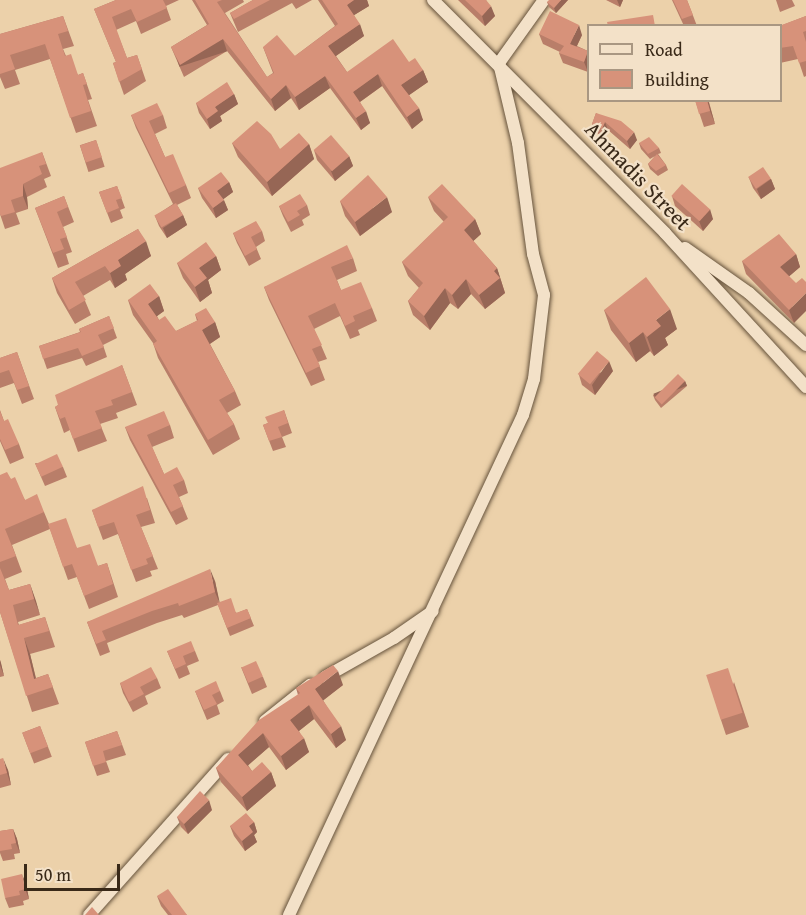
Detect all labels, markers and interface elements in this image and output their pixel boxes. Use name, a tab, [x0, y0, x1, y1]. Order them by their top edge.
legend	[587, 24, 782, 102]
text: Road	[645, 36, 683, 63]
text: Building	[645, 66, 709, 93]
street label: Ahmadis Street	[579, 116, 697, 236]
scale bar	[27, 852, 123, 890]
text: 50 m	[35, 861, 71, 888]

